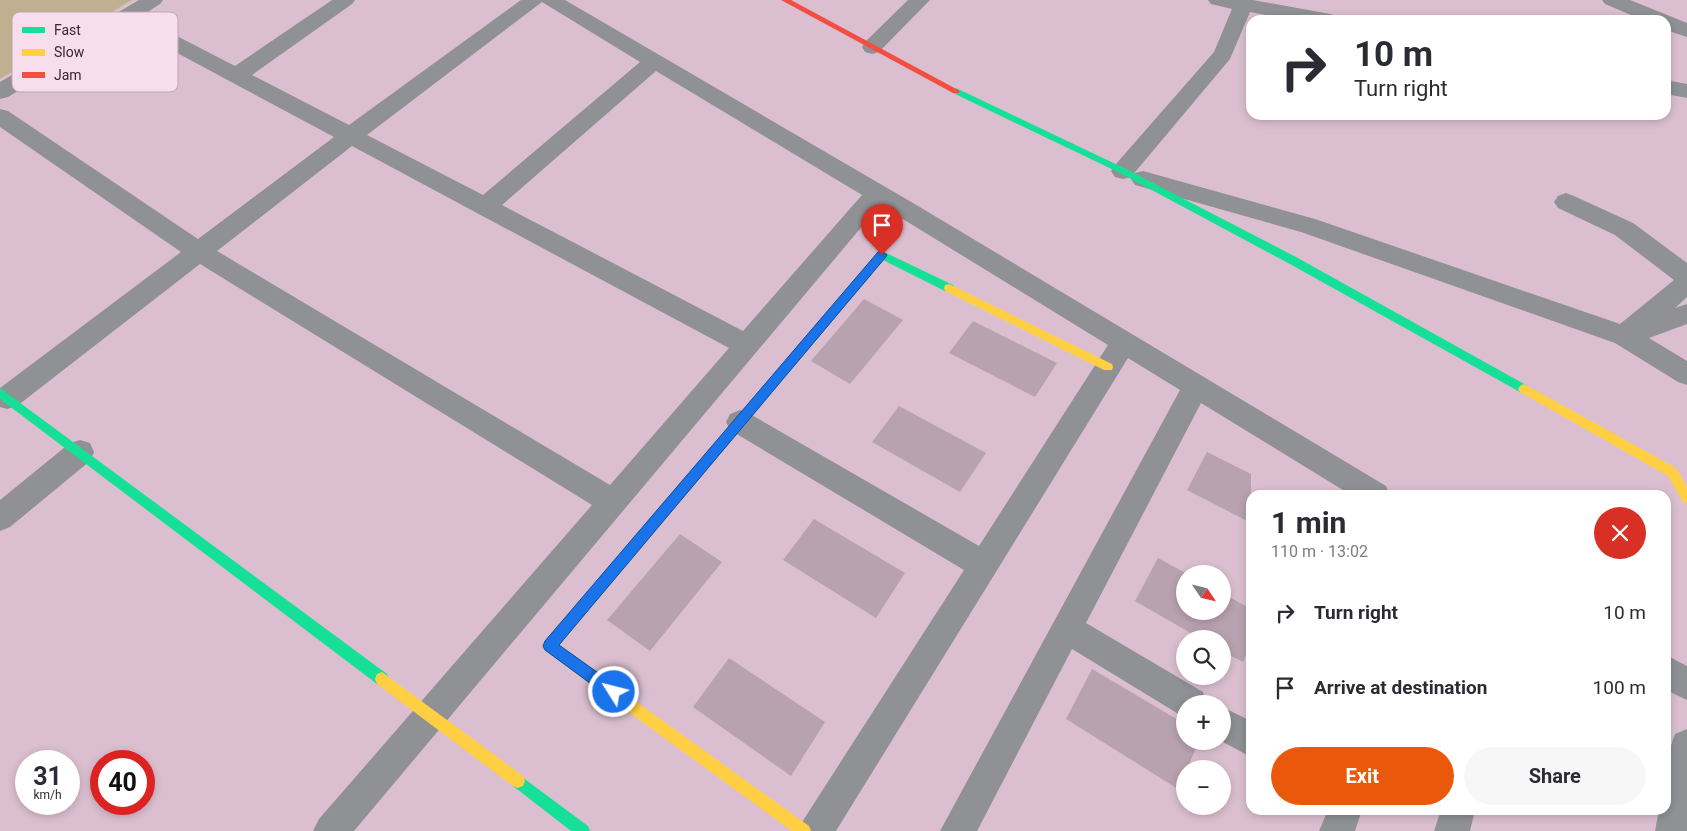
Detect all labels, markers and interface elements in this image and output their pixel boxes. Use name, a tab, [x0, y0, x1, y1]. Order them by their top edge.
legend	[12, 12, 178, 92]
text: Fast	[54, 22, 81, 38]
text: 10 m	[1354, 34, 1433, 75]
icon: right	[1271, 35, 1336, 100]
text: Slow	[54, 44, 85, 60]
text: Jam	[54, 67, 82, 83]
text: Turn right	[1354, 76, 1448, 101]
pin	[861, 204, 903, 255]
icon: arrive	[868, 211, 896, 239]
text: 1 min	[1271, 505, 1346, 540]
button: close	[1594, 507, 1646, 559]
text: 110 m · 13:02	[1271, 542, 1368, 561]
north arrow	[1176, 565, 1231, 620]
map controls	[1176, 565, 1231, 815]
icon: right	[1271, 599, 1299, 627]
text: Turn right	[1314, 601, 1398, 624]
text: 10 m	[1603, 601, 1646, 624]
button: search	[1176, 630, 1231, 685]
position arrow	[587, 665, 639, 717]
icon: arrive	[1271, 674, 1299, 702]
text: Arrive at destination	[1314, 676, 1487, 699]
text: 100 m	[1593, 676, 1646, 699]
button: +	[1176, 695, 1231, 750]
button: Exit	[1271, 747, 1454, 805]
button: Share	[1464, 747, 1646, 805]
speed limit sign: 40	[90, 750, 155, 815]
button: −	[1176, 760, 1231, 815]
text: 31	[33, 762, 62, 791]
text: km/h	[33, 788, 62, 802]

